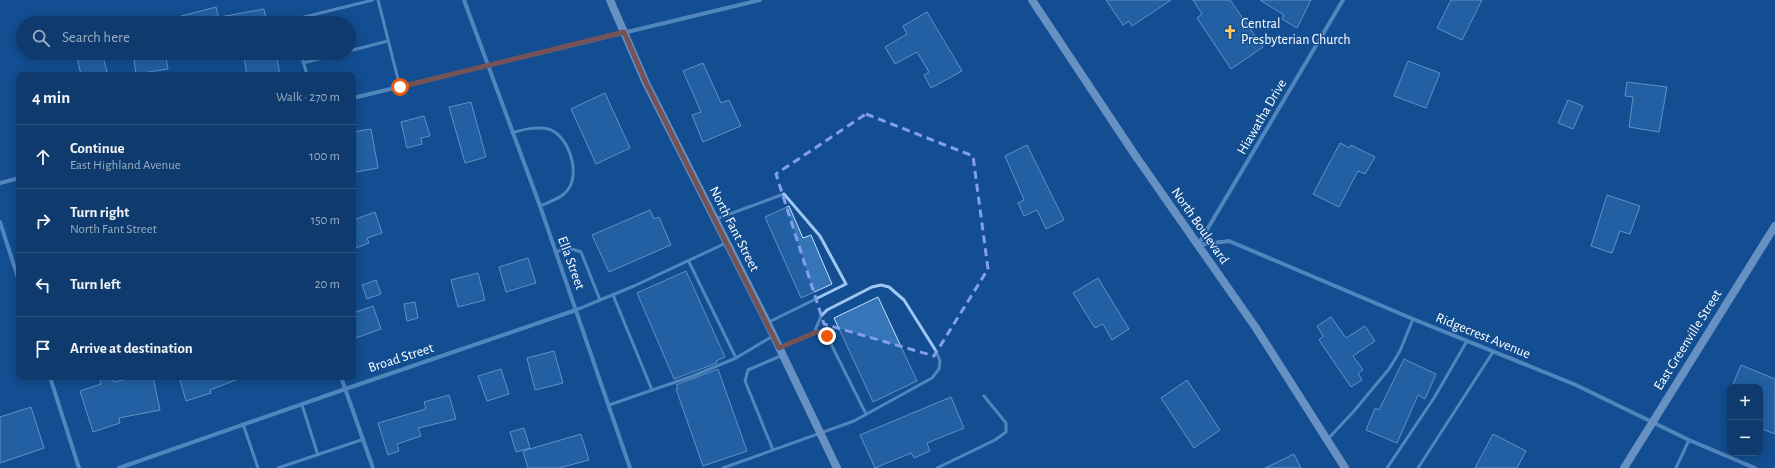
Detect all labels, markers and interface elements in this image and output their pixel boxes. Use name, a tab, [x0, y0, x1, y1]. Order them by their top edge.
search box	[16, 16, 356, 60]
place label: Central Presbyterian Church	[1241, 17, 1350, 47]
church icon: Central Presbyterian Church	[1222, 24, 1238, 40]
icon: search	[30, 27, 52, 49]
text: Search here	[62, 30, 130, 45]
street label: Hiawatha Drive	[1235, 77, 1289, 157]
route start	[391, 78, 409, 96]
text: 4 min	[32, 89, 70, 106]
text: Walk · 270 m	[276, 91, 340, 104]
text: Continue	[70, 141, 125, 156]
icon: ahead	[32, 146, 54, 168]
text: 100 m	[309, 150, 340, 163]
text: East Highland Avenue	[70, 159, 181, 172]
street label: North Fant Street	[707, 184, 762, 274]
street label: North Boulevard	[1169, 185, 1231, 267]
text: Turn right	[70, 205, 129, 220]
icon: right	[32, 210, 54, 232]
text: 150 m	[311, 214, 340, 227]
text: North Fant Street	[70, 223, 157, 236]
street label: Ella Street	[555, 235, 587, 292]
icon: left	[32, 274, 54, 296]
text: Turn left	[70, 277, 121, 292]
text: 20 m	[315, 278, 340, 291]
street label: East Greenville Street	[1652, 287, 1725, 393]
street label: Ridgecrest Avenue	[1434, 311, 1532, 361]
route end	[818, 327, 836, 345]
icon: arrive	[32, 338, 54, 360]
text: Arrive at destination	[70, 341, 193, 356]
street label: Broad Street	[367, 341, 436, 375]
map controls	[1727, 384, 1763, 456]
button: +	[1727, 384, 1763, 420]
button: −	[1727, 420, 1763, 456]

